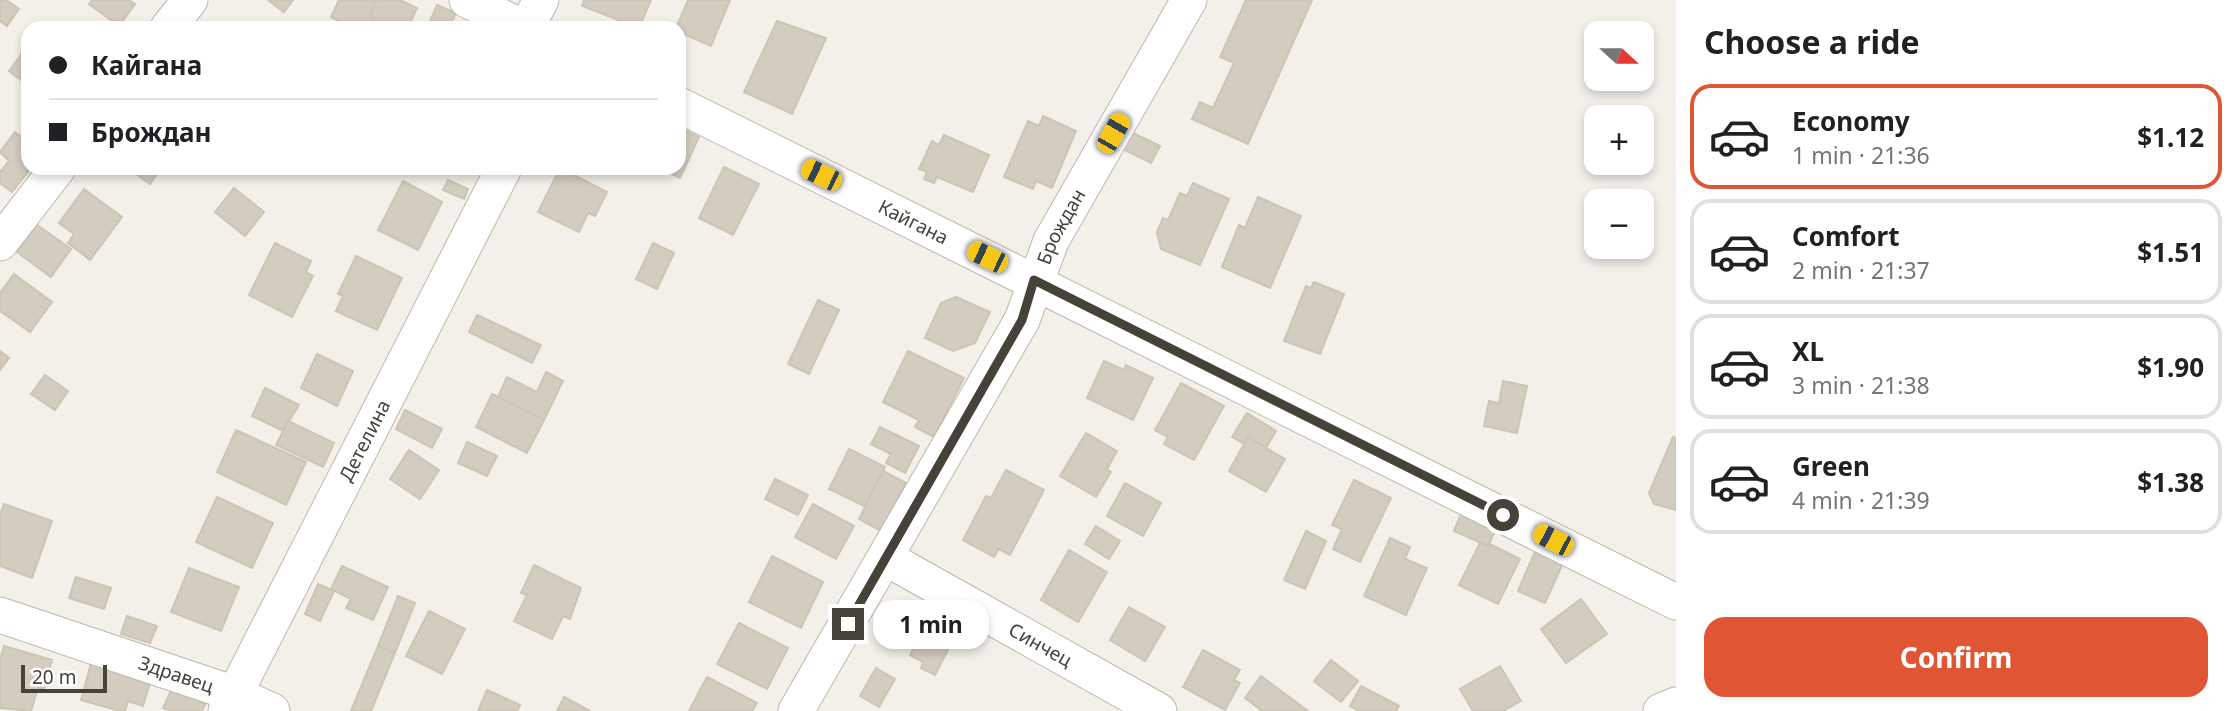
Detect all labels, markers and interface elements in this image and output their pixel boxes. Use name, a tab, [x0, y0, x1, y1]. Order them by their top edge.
text: Choose a ride	[1704, 20, 1920, 63]
north arrow	[1584, 21, 1654, 91]
map controls	[1584, 21, 1654, 259]
text: Кайгана	[91, 47, 202, 83]
text: Economy	[1792, 103, 1910, 139]
button: +	[1584, 105, 1654, 175]
icon: car	[1708, 105, 1771, 168]
car	[1094, 110, 1133, 156]
text: Брождан	[91, 114, 212, 150]
text: $1.12	[2137, 119, 2204, 155]
text: 1 min · 21:36	[1792, 139, 1930, 171]
car	[798, 156, 845, 194]
street label: Брождан	[1031, 184, 1091, 268]
button: −	[1584, 189, 1654, 259]
street label: Кайгана	[874, 193, 953, 250]
text: Comfort	[1792, 218, 1900, 254]
icon: car	[1708, 220, 1771, 283]
text: $1.51	[2137, 234, 2204, 270]
car	[964, 238, 1011, 276]
text: 2 min · 21:37	[1792, 254, 1930, 286]
text: XL	[1792, 333, 1824, 369]
icon: car	[1708, 335, 1771, 398]
text: $1.90	[2137, 349, 2204, 385]
text: 3 min · 21:38	[1792, 369, 1930, 401]
street label: Детелина	[333, 395, 396, 486]
text: Green	[1792, 448, 1870, 484]
icon: car	[1708, 450, 1771, 513]
text: $1.38	[2137, 464, 2204, 500]
text: 4 min · 21:39	[1792, 484, 1930, 516]
route start	[1487, 499, 1519, 531]
car	[1530, 521, 1577, 559]
callout: 1 min	[872, 600, 988, 648]
route end	[832, 608, 864, 640]
text: 1 min	[899, 608, 963, 640]
street label: Синчец	[1004, 616, 1077, 673]
button: Confirm	[1704, 617, 2208, 697]
street label: Здравец	[135, 650, 218, 699]
scale bar	[21, 662, 107, 694]
text: 20 m	[32, 664, 76, 690]

